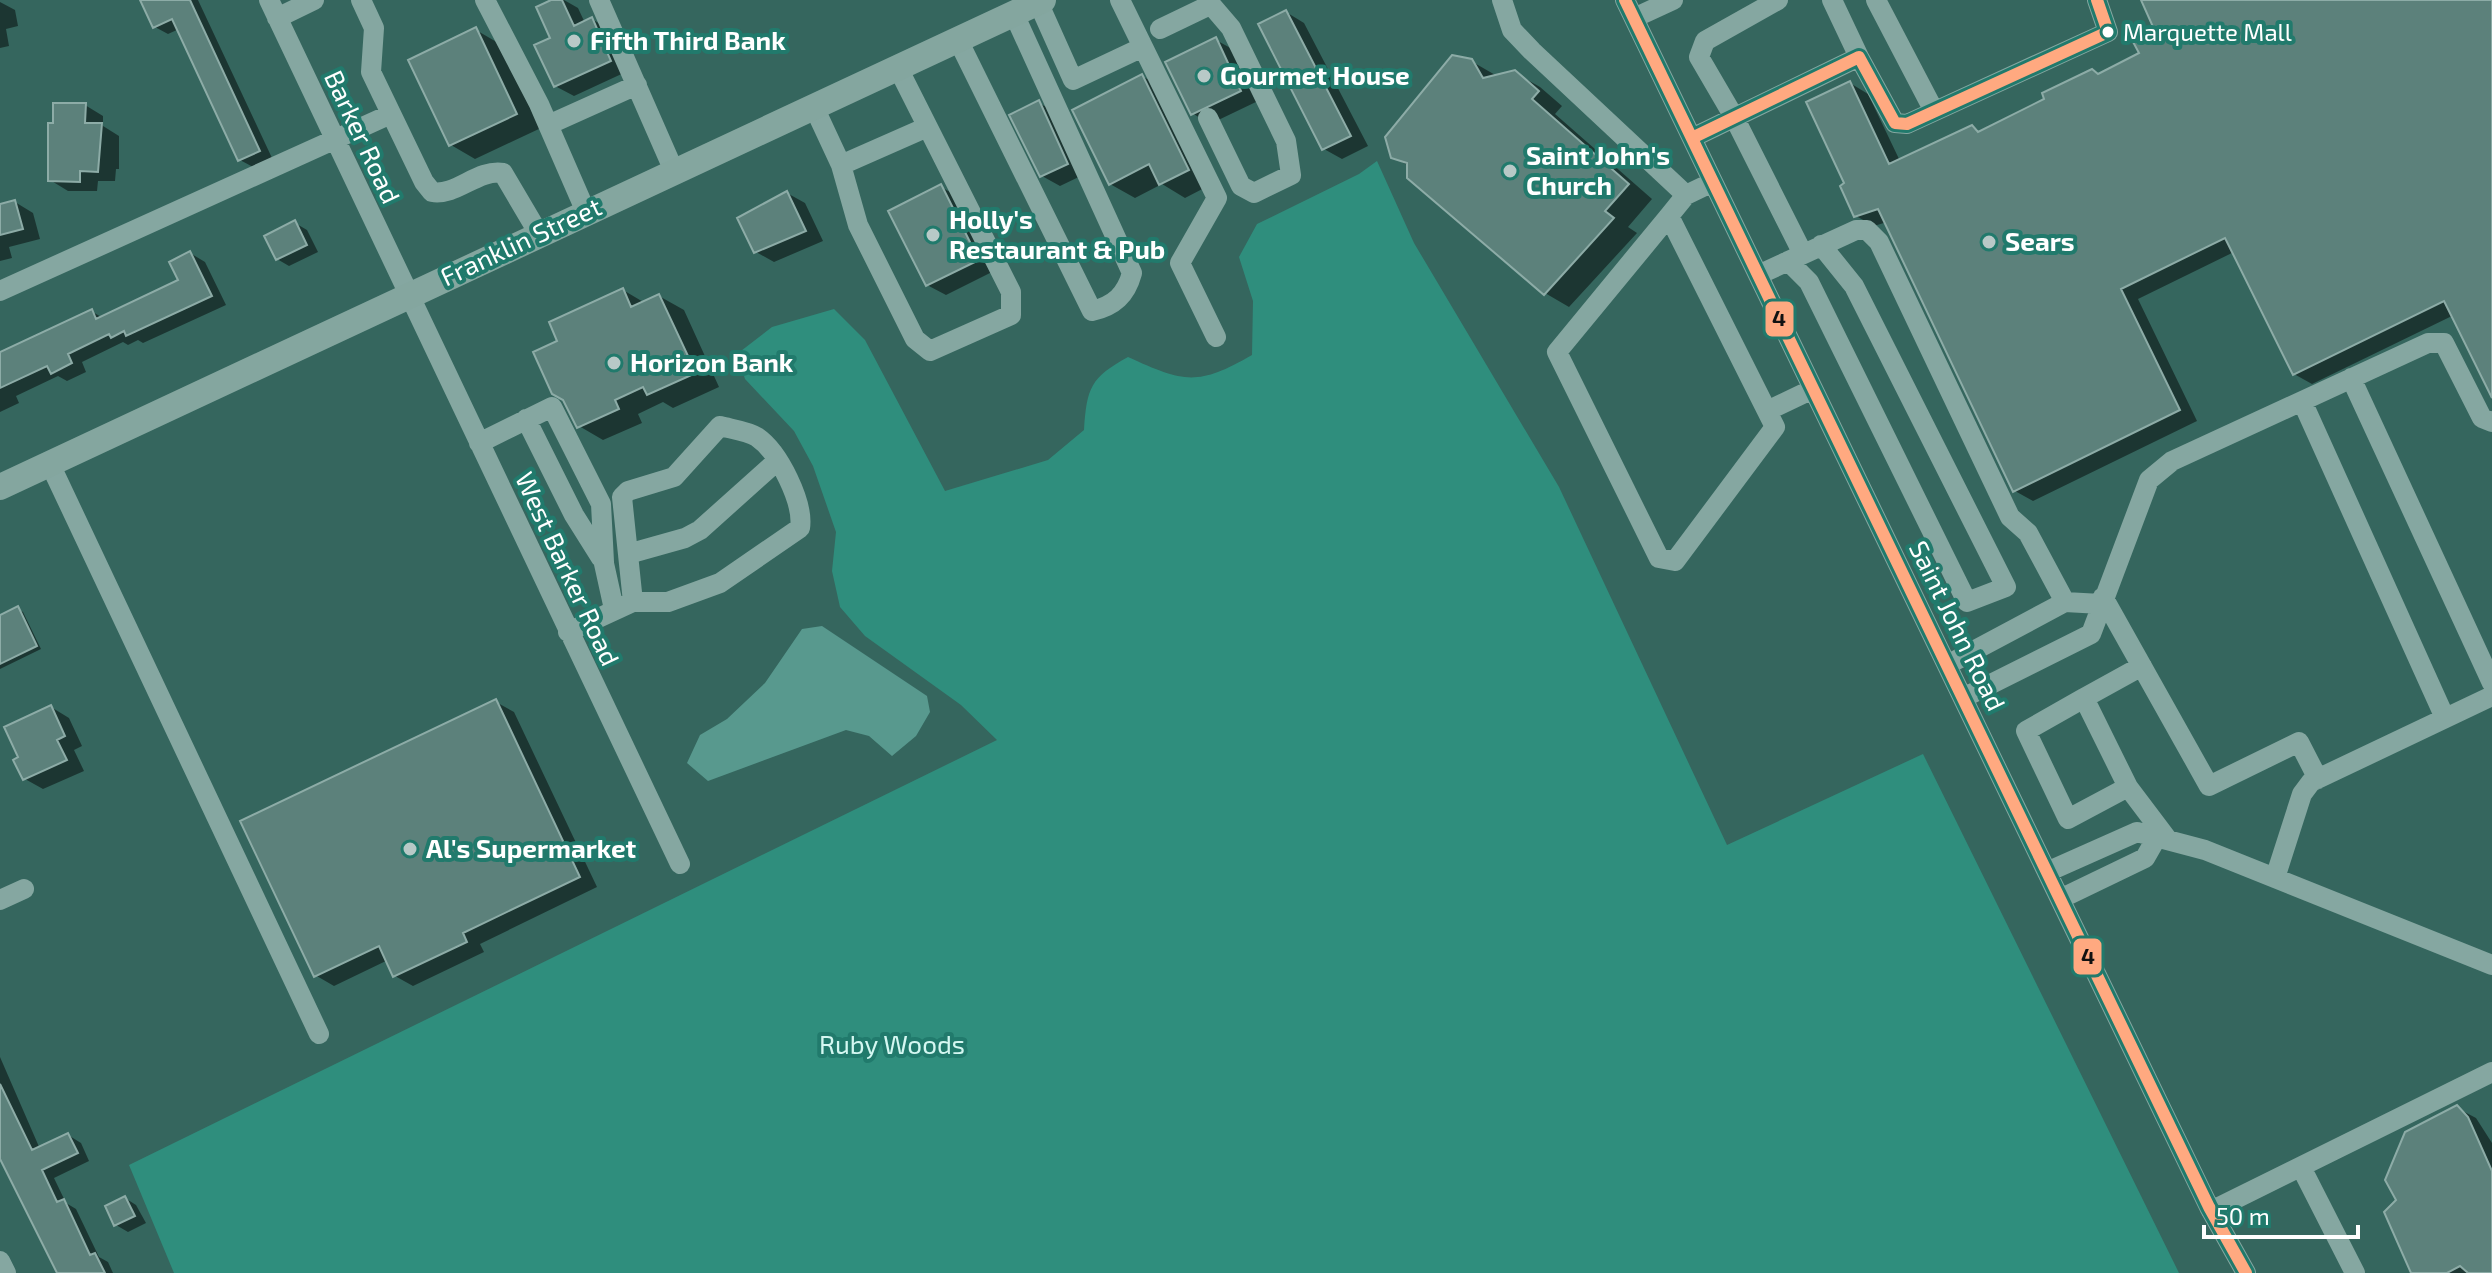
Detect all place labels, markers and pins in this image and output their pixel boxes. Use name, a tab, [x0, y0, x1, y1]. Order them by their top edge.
place label: Marquette Mall	[2123, 17, 2292, 46]
place label: Fifth Third Bank	[590, 24, 786, 55]
marker: Marquette Mall	[2100, 24, 2116, 40]
marker: Fifth Third Bank	[565, 32, 583, 50]
place label: Gourmet House	[1220, 59, 1410, 90]
marker: Gourmet House	[1195, 67, 1213, 85]
place label: Saint John's Church	[1526, 139, 1670, 200]
marker: Saint John's Church	[1501, 162, 1519, 180]
place label: Holly's Restaurant & Pub	[949, 203, 1165, 264]
place label: Sears	[2005, 225, 2075, 256]
marker: Holly's Restaurant & Pub	[924, 226, 942, 244]
marker: Sears	[1980, 233, 1998, 251]
place label: Horizon Bank	[630, 346, 794, 377]
marker: Horizon Bank	[605, 354, 623, 372]
place label: Al's Supermarket	[426, 832, 637, 863]
marker: Al's Supermarket	[401, 840, 419, 858]

